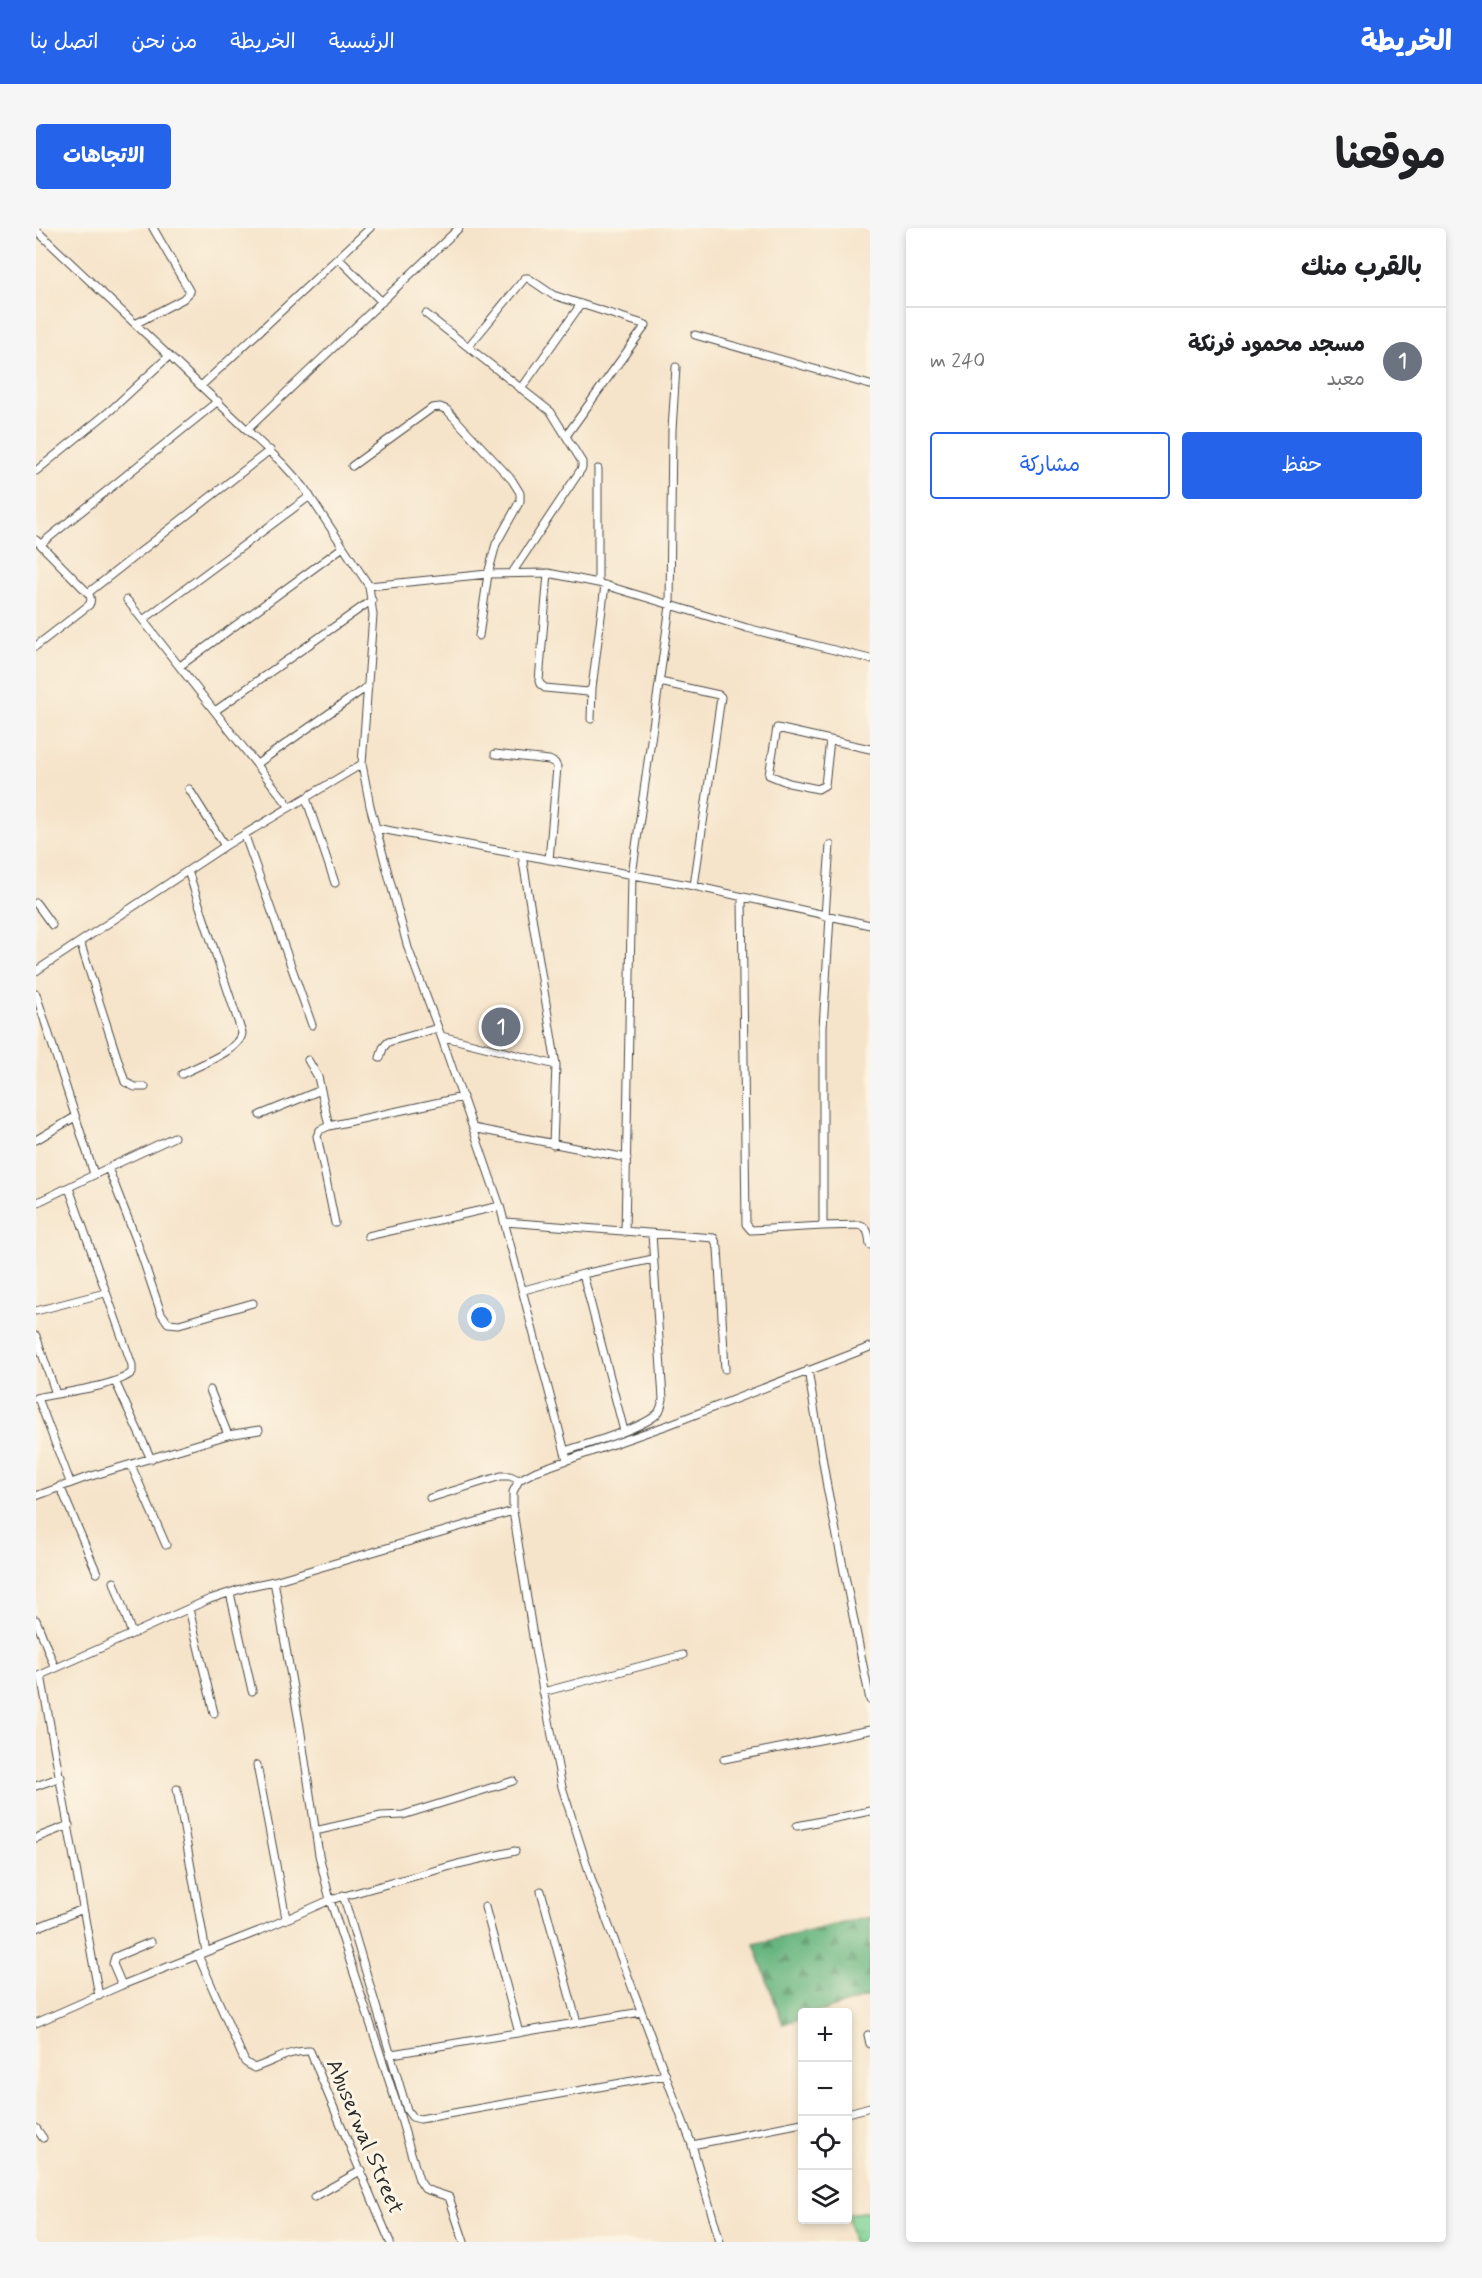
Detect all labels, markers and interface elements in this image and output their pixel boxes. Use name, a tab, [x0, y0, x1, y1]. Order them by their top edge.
text: الخريطة	[1361, 24, 1452, 61]
text: اتصل بنا	[30, 28, 98, 56]
text: من نحن	[131, 28, 197, 56]
text: الخريطة	[230, 28, 296, 56]
text: الرئيسية	[329, 28, 395, 56]
button: الاتجاهات	[36, 124, 171, 189]
text: موقعنا	[1335, 129, 1446, 184]
text: بالقرب منك	[1301, 251, 1422, 285]
text: مسجد محمود فرنكة	[1188, 331, 1365, 359]
text: 240 m	[930, 348, 985, 375]
text: 1	[1398, 348, 1407, 375]
text: معبد	[1327, 366, 1365, 393]
button: مشاركة	[930, 432, 1170, 499]
button: حفظ	[1182, 432, 1422, 499]
pin: 1	[482, 1004, 520, 1050]
your location	[467, 1303, 496, 1332]
map controls	[798, 2008, 852, 2224]
button: +	[798, 2008, 852, 2062]
street label: Abuserwal Street	[319, 2055, 409, 2219]
button: −	[798, 2062, 852, 2116]
button: locate	[798, 2116, 852, 2170]
button: layers	[798, 2170, 852, 2224]

